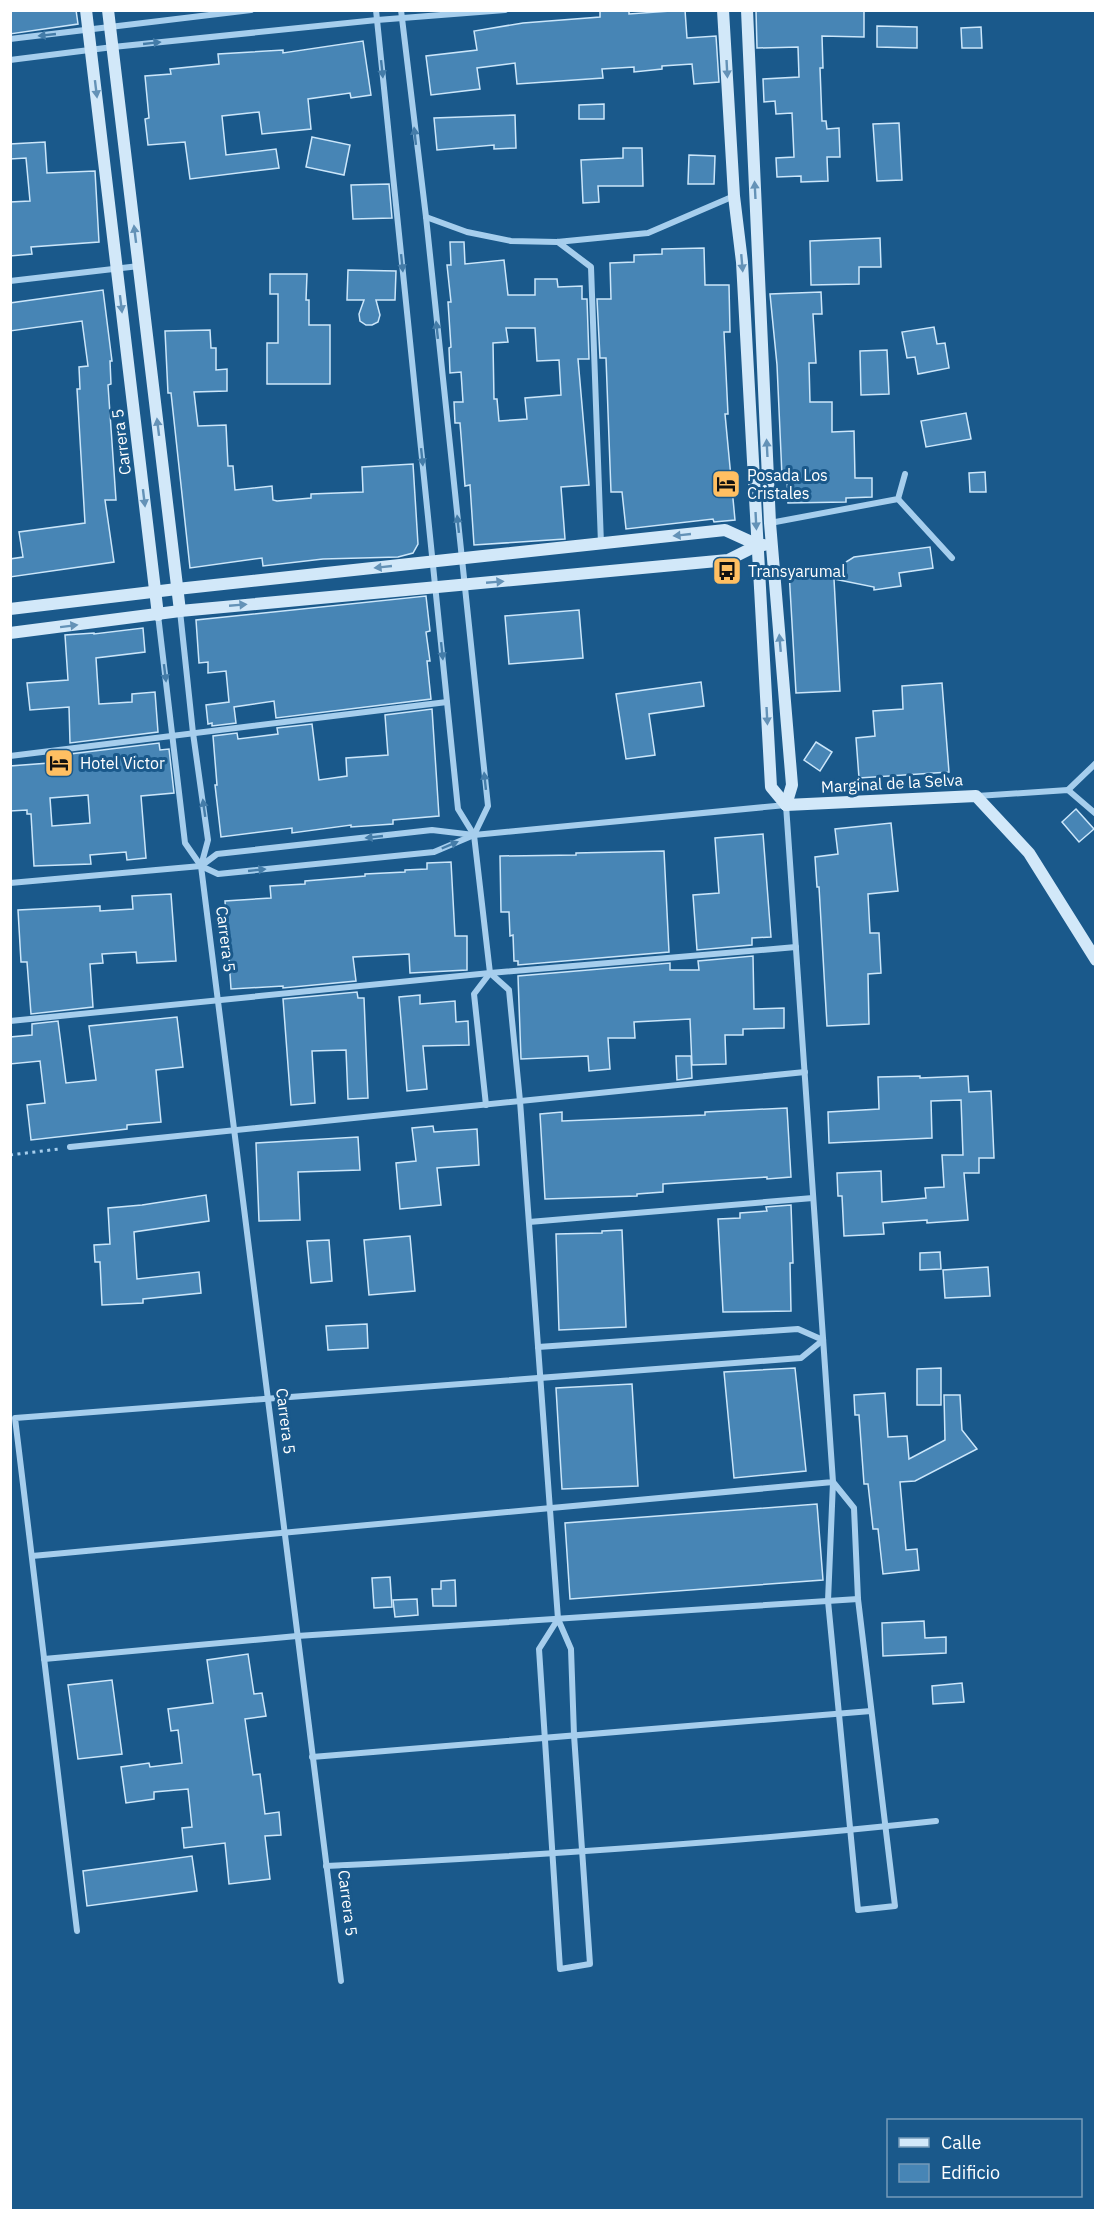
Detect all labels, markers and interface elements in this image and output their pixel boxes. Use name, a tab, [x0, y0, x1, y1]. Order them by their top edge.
one-way arrow	[37, 30, 56, 40]
one-way arrow	[142, 38, 161, 48]
one-way arrow	[377, 59, 387, 78]
one-way arrow	[723, 59, 732, 78]
one-way arrow	[91, 80, 101, 99]
one-way arrow	[410, 127, 420, 146]
one-way arrow	[751, 181, 760, 200]
one-way arrow	[130, 224, 140, 243]
one-way arrow	[397, 253, 407, 272]
one-way arrow	[737, 254, 746, 273]
one-way arrow	[117, 295, 126, 314]
one-way arrow	[433, 321, 442, 340]
street label: Carrera 5	[107, 408, 135, 476]
one-way arrow	[153, 418, 163, 437]
one-way arrow	[762, 439, 771, 458]
one-way arrow	[417, 447, 427, 466]
place label: Posada Los Cristales	[747, 465, 828, 503]
hotel icon: Posada Los Cristales	[710, 468, 742, 500]
one-way arrow	[139, 488, 149, 507]
one-way arrow	[752, 511, 761, 530]
one-way arrow	[453, 514, 463, 533]
one-way arrow	[672, 530, 691, 540]
bus stop icon: Transyarumal	[711, 555, 743, 587]
place label: Transyarumal	[748, 561, 846, 581]
one-way arrow	[374, 562, 393, 572]
one-way arrow	[486, 577, 505, 587]
one-way arrow	[229, 600, 248, 610]
one-way arrow	[59, 621, 78, 630]
one-way arrow	[775, 633, 785, 652]
one-way arrow	[437, 641, 447, 660]
one-way arrow	[160, 663, 169, 682]
one-way arrow	[763, 706, 772, 725]
hotel icon: Hotel Victor	[43, 747, 75, 779]
place label: Hotel Victor	[80, 753, 165, 773]
street label: Marginal de la Selva	[820, 769, 964, 797]
one-way arrow	[481, 771, 490, 790]
one-way arrow	[199, 799, 208, 818]
one-way arrow	[364, 832, 383, 841]
one-way arrow	[441, 840, 459, 849]
one-way arrow	[248, 865, 267, 875]
street label: Carrera 5	[212, 905, 240, 973]
street label: Carrera 5	[272, 1387, 300, 1455]
street label: Carrera 5	[334, 1869, 362, 1937]
legend	[887, 2119, 1082, 2197]
text: Calle	[941, 2131, 981, 2154]
text: Edificio	[941, 2161, 1000, 2184]

